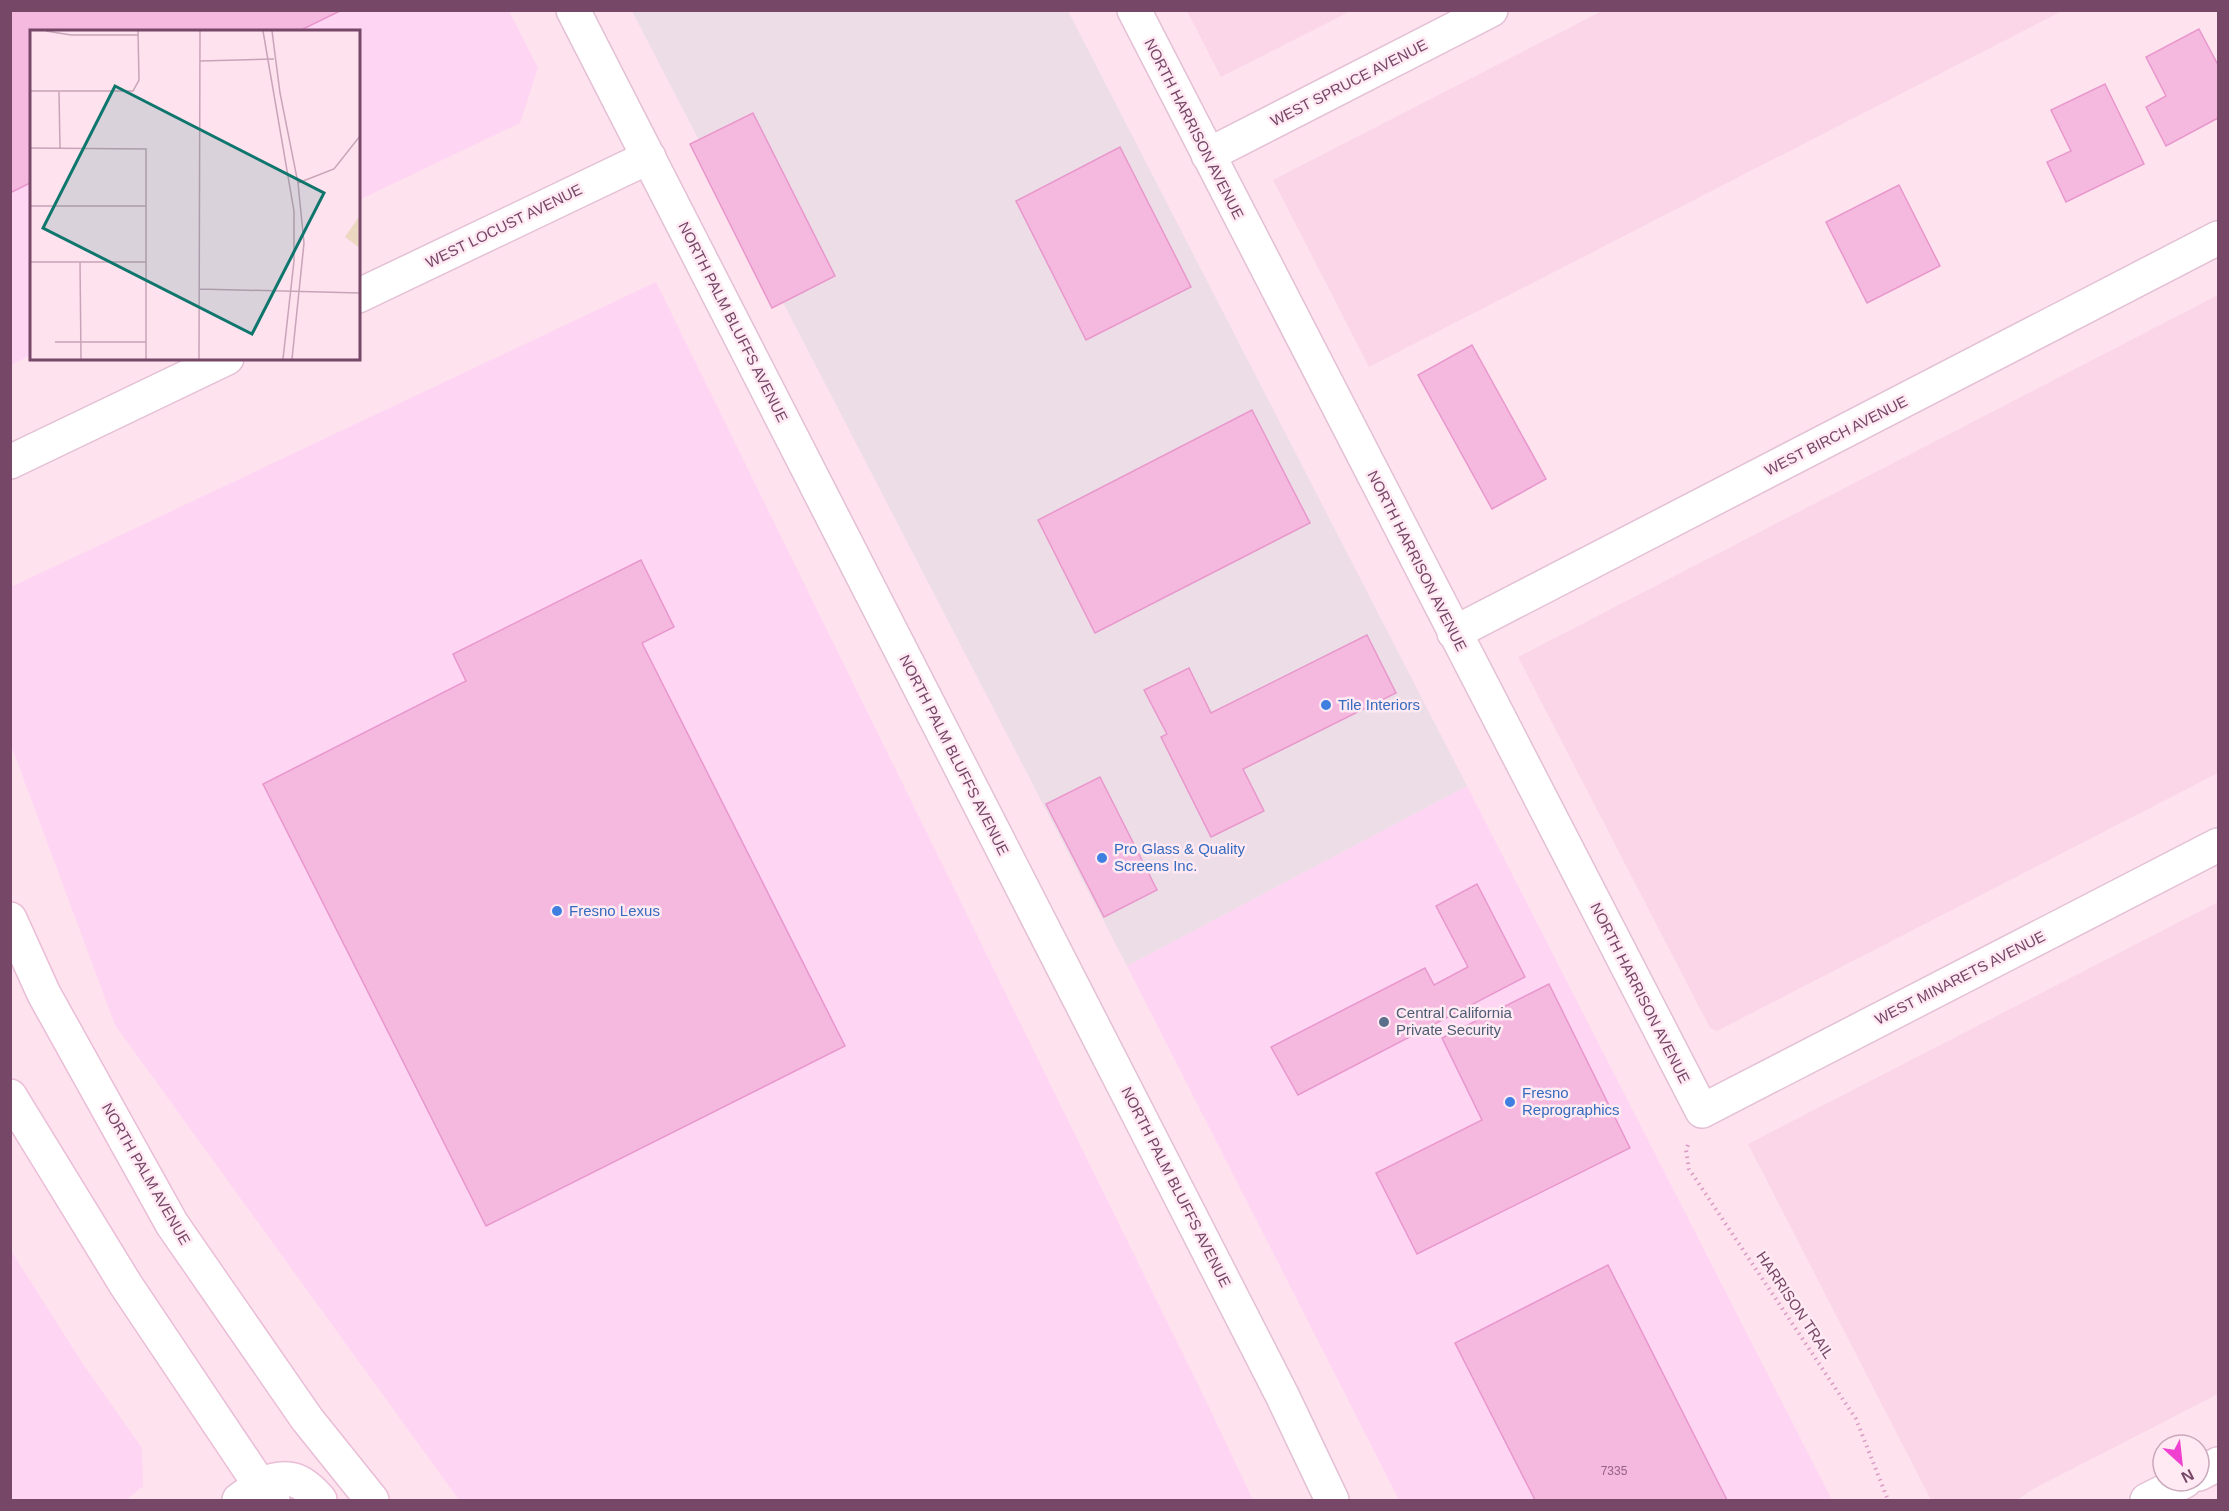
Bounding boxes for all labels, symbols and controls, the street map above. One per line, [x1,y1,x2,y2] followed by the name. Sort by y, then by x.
[30,30,360,360] inset map
[1141,36,1247,222] street label: NORTH HARRISON AVENUE
[1268,36,1430,130] street label: WEST SPRUCE AVENUE
[423,180,585,271] street label: WEST LOCUST AVENUE
[675,219,792,425] street label: NORTH PALM BLUFFS AVENUE
[1762,392,1910,479] street label: WEST BIRCH AVENUE
[1364,468,1470,654] street label: NORTH HARRISON AVENUE
[896,652,1013,858] street label: NORTH PALM BLUFFS AVENUE
[1338,696,1420,713] place label: Tile Interiors
[1319,698,1333,712] marker: Tile Interiors
[1114,840,1245,874] place label: Pro Glass & Quality Screens Inc.
[1095,851,1109,865] marker: Pro Glass & Quality Screens Inc.
[1587,900,1693,1086] street label: NORTH HARRISON AVENUE
[569,902,660,919] place label: Fresno Lexus
[550,904,564,918] marker: Fresno Lexus
[1872,927,2048,1028] street label: WEST MINARETS AVENUE
[1396,1004,1513,1038] place label: Central California Private Security
[1377,1015,1391,1029] marker: Central California Private Security
[1118,1084,1235,1290] street label: NORTH PALM BLUFFS AVENUE
[1522,1084,1620,1118] place label: Fresno Reprographics
[1503,1095,1517,1109] marker: Fresno Reprographics
[99,1100,194,1248] street label: NORTH PALM AVENUE
[1753,1248,1838,1362] street label: HARRISON TRAIL
[2151,1433,2211,1493] north arrow
[1601,1464,1628,1478] house number: 7335
[2179,1466,2197,1486] text: N

